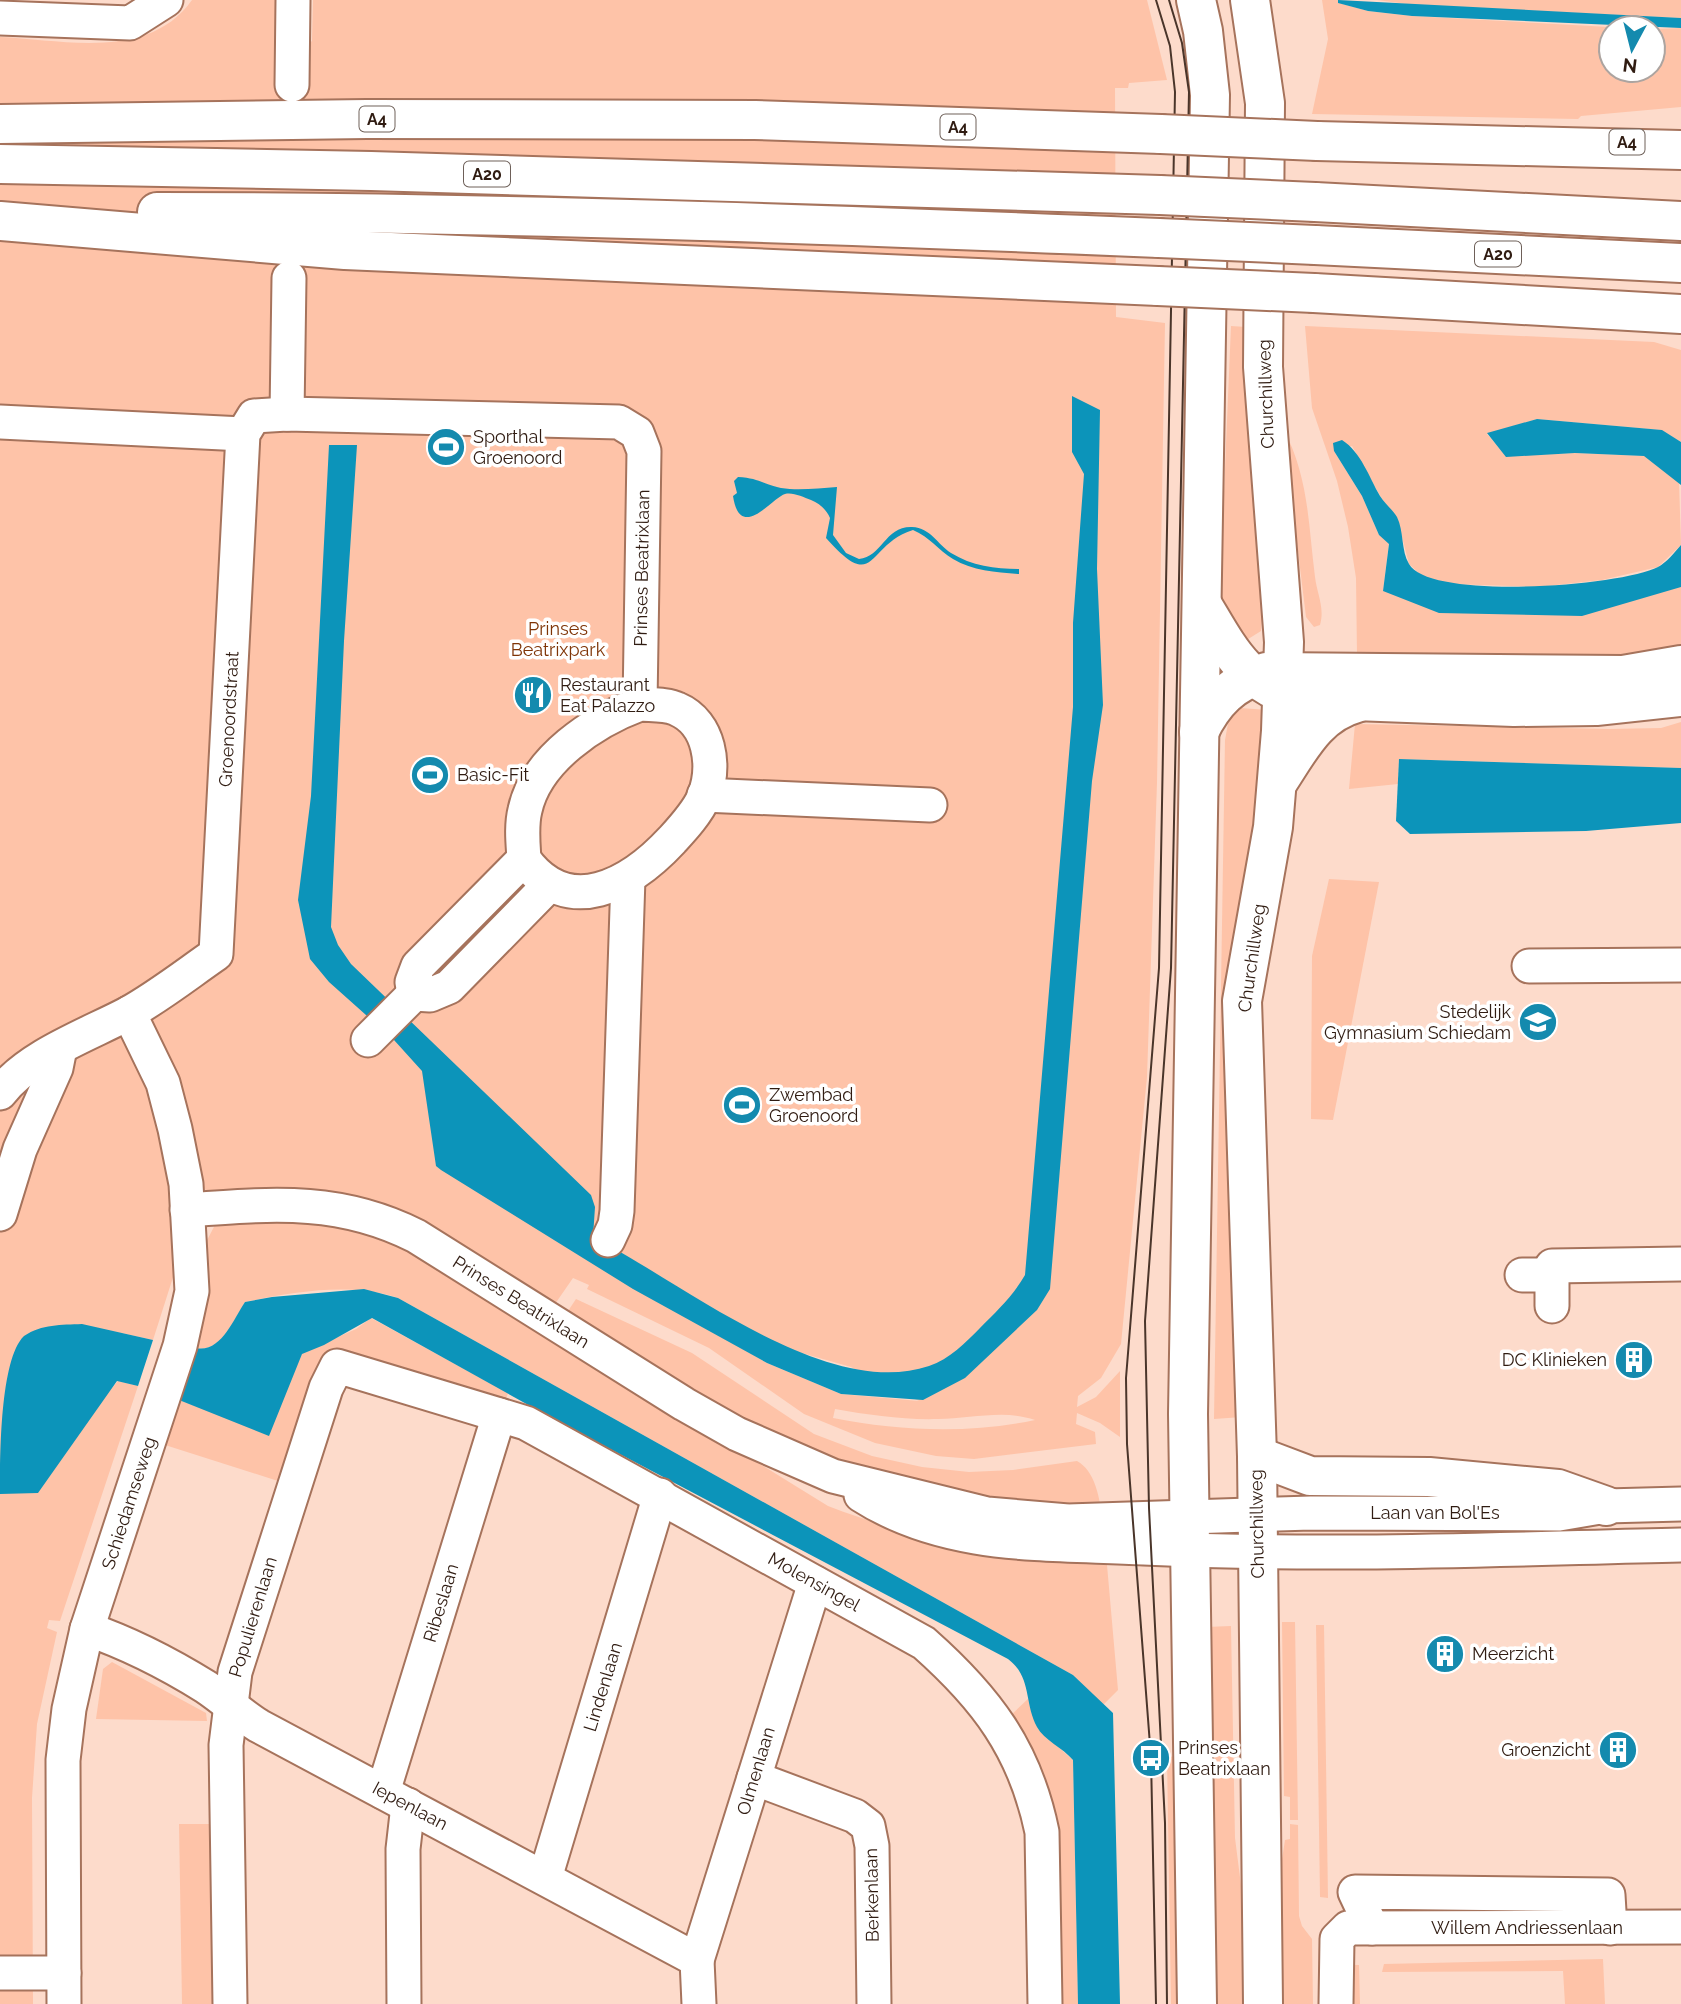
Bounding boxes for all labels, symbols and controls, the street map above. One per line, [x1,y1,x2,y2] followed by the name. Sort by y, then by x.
[1597,14,1667,84] north arrow
[1621,54,1638,78] text: N
[360,106,394,132] road number: A4
[940,114,976,140] road number: A4
[1610,130,1644,154] road number: A4
[464,162,510,186] road number: A20
[1475,242,1521,266] road number: A20
[1253,339,1278,449] street label: Churchillweg
[425,426,467,468] sports icon: Sporthal Groenoord
[473,426,562,468] place label: Sporthal Groenoord
[630,489,653,647] street label: Prinses Beatrixlaan
[511,618,606,660] park label: Prinses Beatrixpark
[214,651,243,787] street label: Groenoordstraat
[512,674,554,716] restaurant icon: Restaurant Eat Palazzo
[560,674,655,716] place label: Restaurant Eat Palazzo
[409,754,451,796] sports icon: Basic-Fit
[457,764,529,785] place label: Basic-Fit
[1233,902,1270,1014] street label: Churchillweg
[1324,1001,1511,1043] place label: Stedelijk Gymnasium Schiedam
[1517,1001,1559,1043] school or university icon: Stedelijk Gymnasium Schiedam
[721,1084,763,1126] sports icon: Zwembad Groenoord
[769,1084,858,1126] place label: Zwembad Groenoord
[449,1251,593,1352] street label: Prinses Beatrixlaan
[1613,1339,1655,1381] building icon: DC Klinieken
[1502,1349,1607,1370] place label: DC Klinieken
[97,1434,160,1572] street label: Schiedamseweg
[1245,1469,1268,1579] street label: Churchillweg
[1370,1502,1500,1523] street label: Laan van Bol'Es
[765,1548,864,1616] street label: Molensingel
[224,1554,281,1680] street label: Populierenlaan
[419,1561,462,1645] street label: Ribeslaan
[1424,1633,1466,1675] building icon: Meerzicht
[579,1640,626,1734] street label: Lindenlaan
[1472,1643,1554,1664] place label: Meerzicht
[732,1724,779,1817] street label: Olmenlaan
[1597,1729,1639,1771] building icon: Groenzicht
[1130,1737,1172,1779] bus stop icon: Prinses Beatrixlaan
[1178,1737,1271,1779] place label: Prinses Beatrixlaan
[1501,1739,1591,1760] place label: Groenzicht
[369,1777,451,1834] street label: Iepenlaan
[860,1848,883,1942] street label: Berkenlaan
[1431,1917,1623,1938] street label: Willem Andriessenlaan

